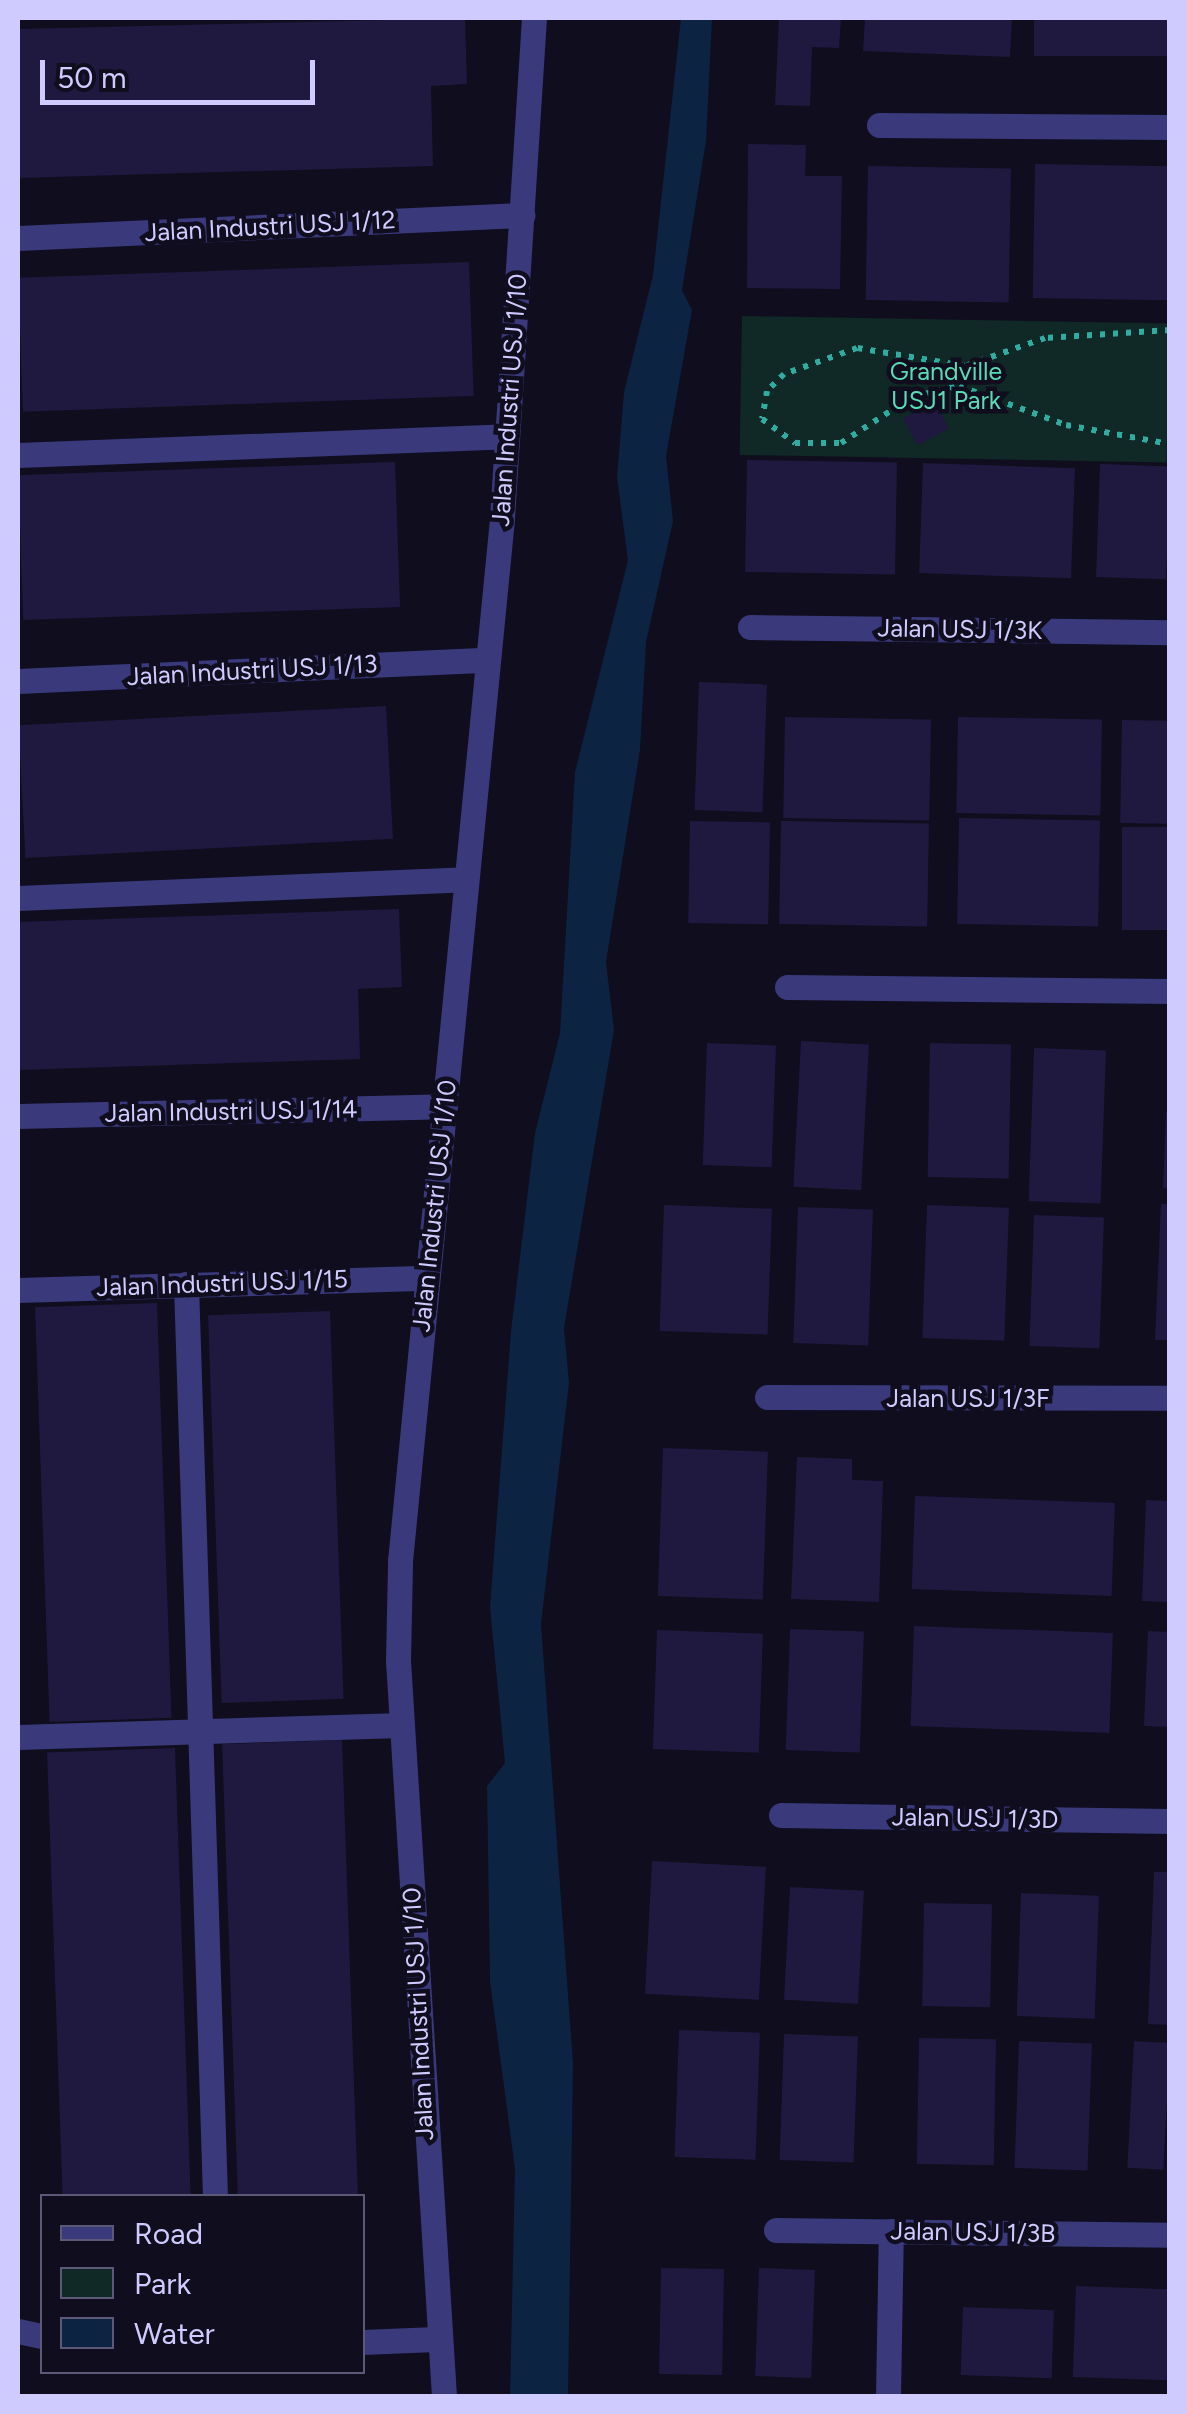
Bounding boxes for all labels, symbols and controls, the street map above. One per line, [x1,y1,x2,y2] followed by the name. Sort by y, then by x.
[45,40,320,102] scale bar
[57,59,126,96] text: 50 m
[144,204,396,248] street label: Jalan Industri USJ 1/12
[485,273,533,527] street label: Jalan Industri USJ 1/10
[890,357,1002,416] park label: Grandville USJ1 Park
[877,613,1043,645] street label: Jalan USJ 1/3K
[126,648,378,692] street label: Jalan Industri USJ 1/13
[406,1078,462,1334] street label: Jalan Industri USJ 1/10
[104,1094,358,1128] street label: Jalan Industri USJ 1/14
[96,1264,348,1302] street label: Jalan Industri USJ 1/15
[886,1383,1050,1413] street label: Jalan USJ 1/3F
[891,1802,1059,1834] street label: Jalan USJ 1/3D
[396,1887,440,2141] street label: Jalan Industri USJ 1/10
[40,2194,365,2374] legend
[134,2215,203,2252] text: Road
[890,2216,1056,2248] street label: Jalan USJ 1/3B
[134,2265,191,2302] text: Park
[134,2315,215,2352] text: Water

